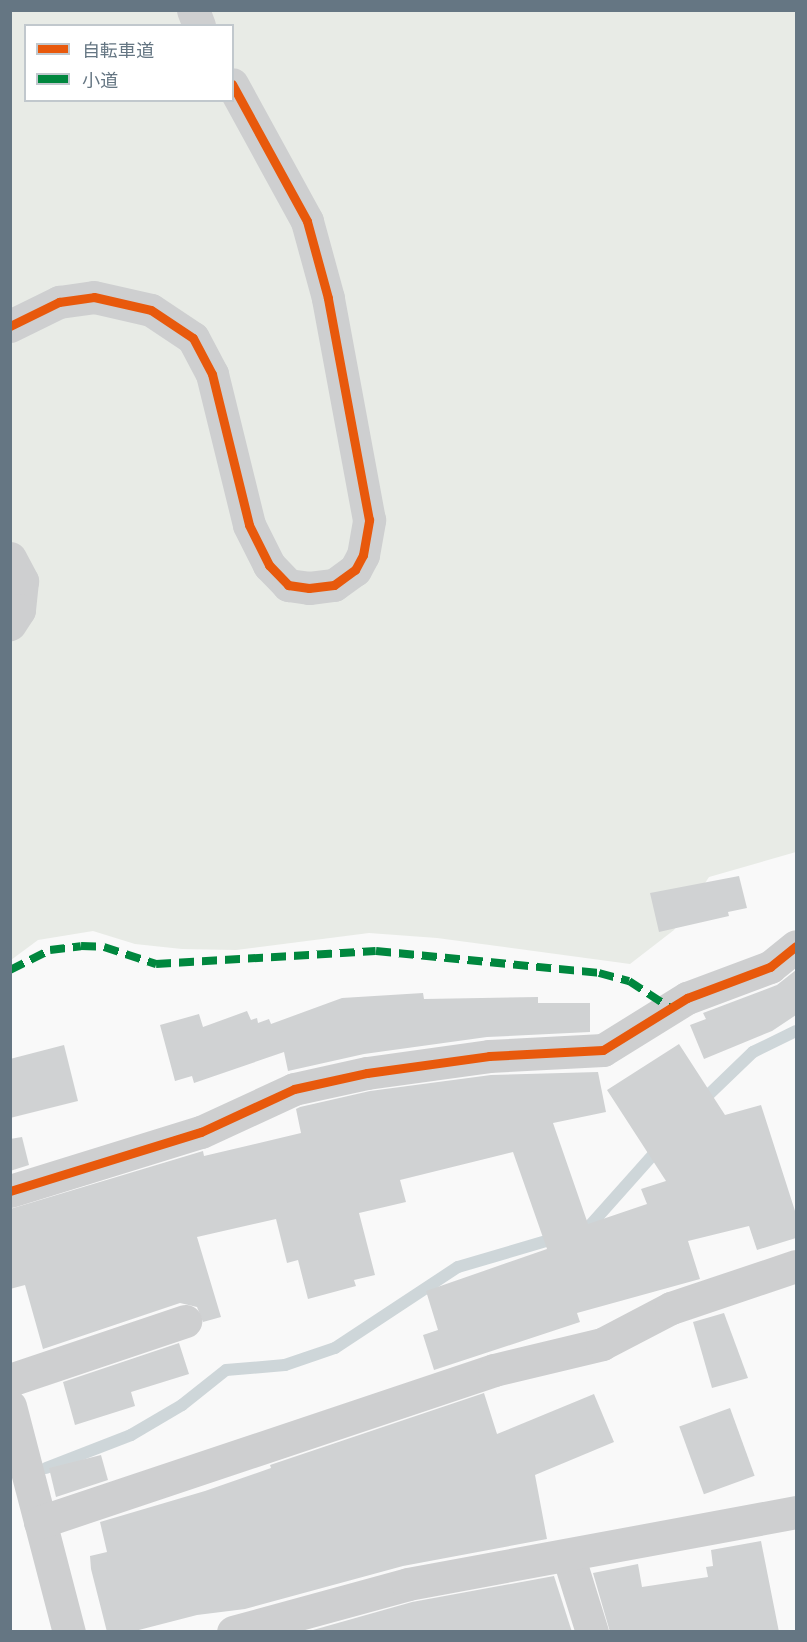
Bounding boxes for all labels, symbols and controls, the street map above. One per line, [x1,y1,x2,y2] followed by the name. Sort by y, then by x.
[24,24,234,102] legend
[82,43,154,61] text: 自転車道
[82,73,118,91] text: 小道

